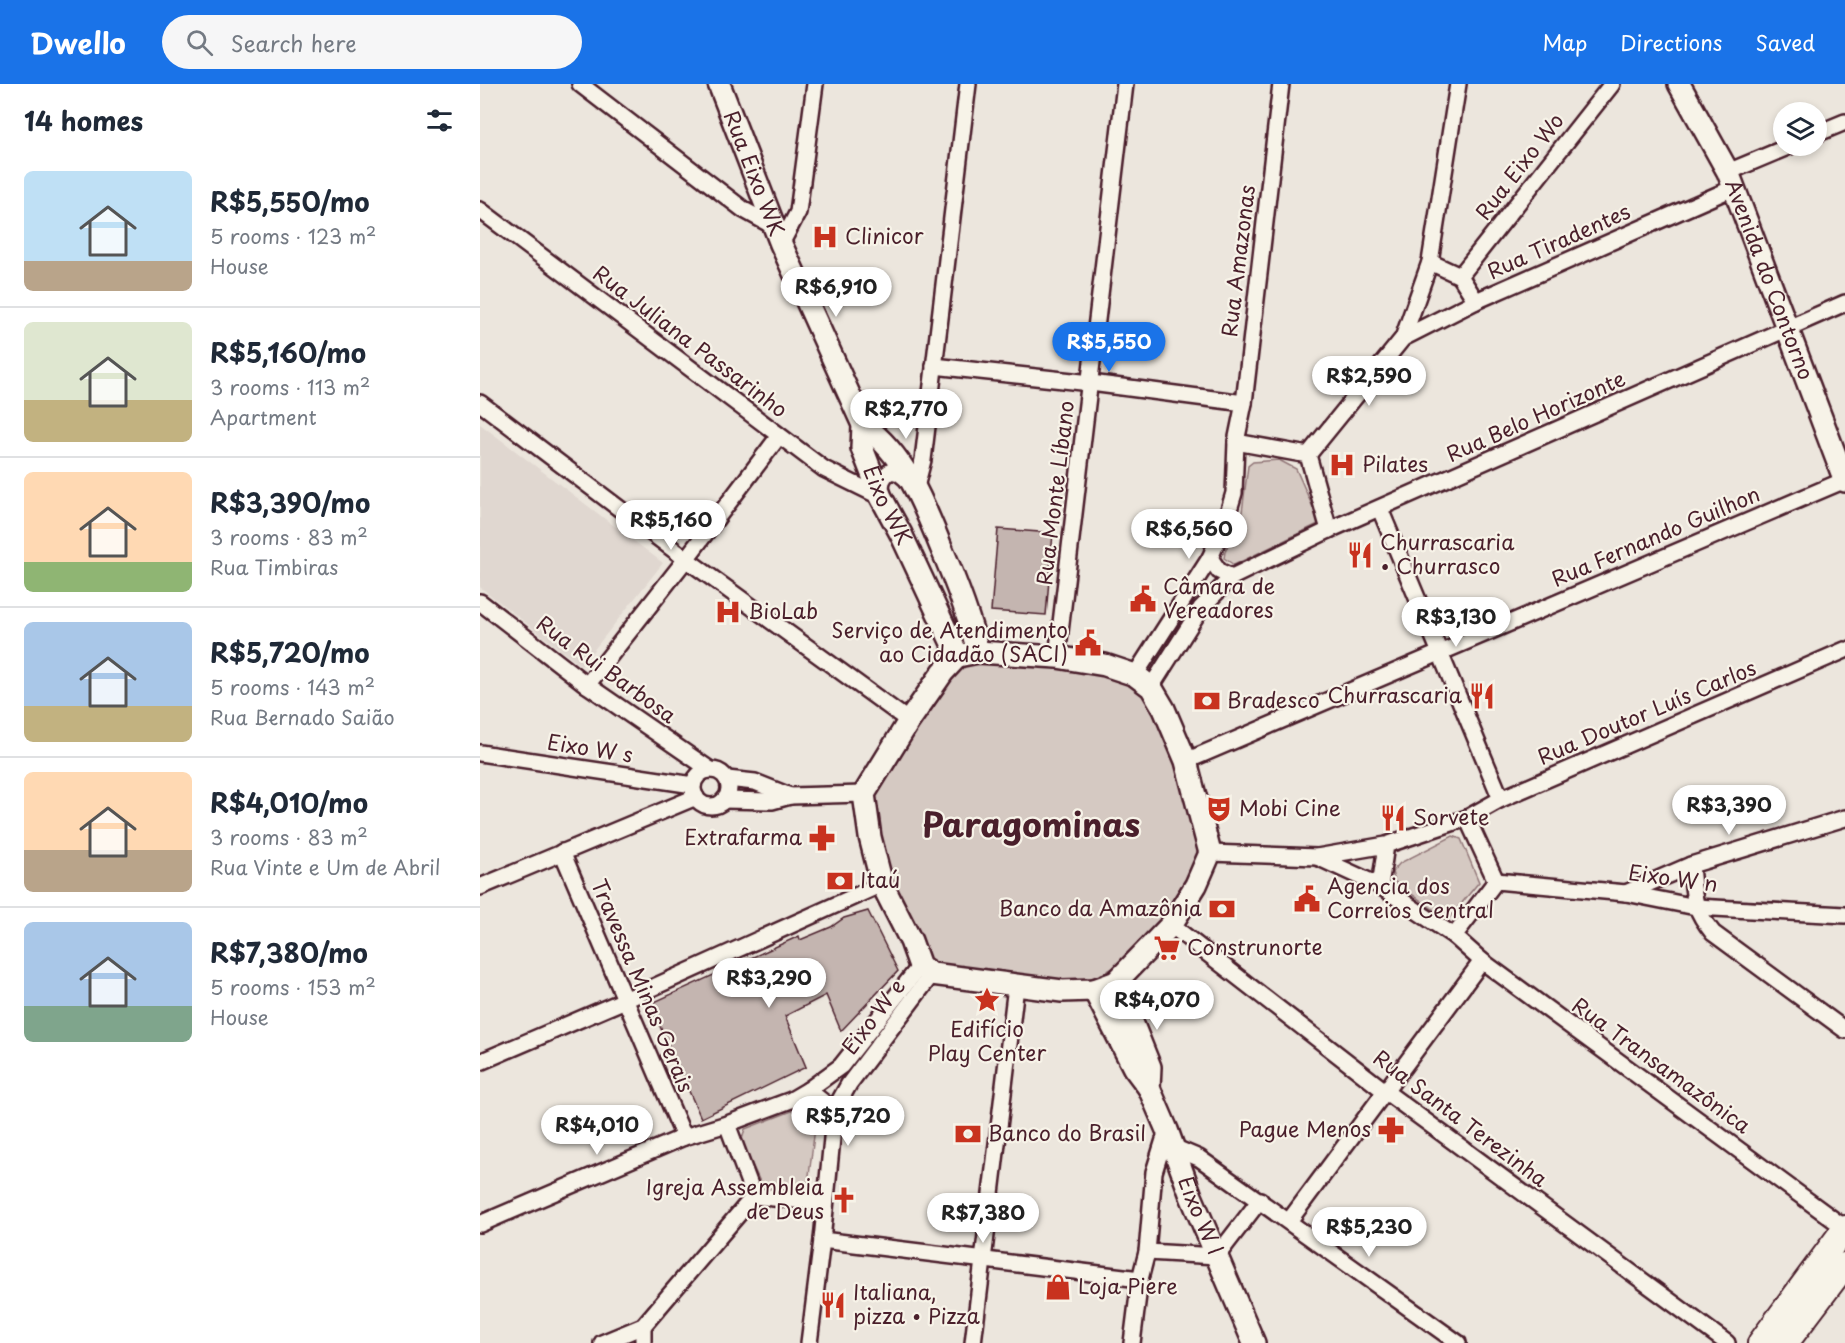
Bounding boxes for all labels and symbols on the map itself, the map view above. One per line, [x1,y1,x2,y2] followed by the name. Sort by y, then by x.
[717,105,794,240] street label: Rua Eixo WK
[1466,106,1570,226] street label: Rua Eixo Wo
[1718,174,1823,384] street label: Avenida do Contorno
[1212,183,1262,339] street label: Rua Amazonas
[1482,194,1635,286] street label: Rua Tiradentes
[845,219,924,251] place label: Clinicor
[810,222,840,252] hospital icon: Clinicor
[587,256,795,424] street label: Rua Juliana Passarinho
[781,267,891,318] pin: R$6,910
[1054,322,1164,373] pin: R$5,550
[1314,356,1424,407] pin: R$2,590
[1441,361,1630,469] street label: Rua Belo Horizonte
[851,389,961,440] pin: R$2,770
[1027,399,1081,587] street label: Rua Monte Líbano
[1362,447,1428,479] place label: Pilates
[1327,450,1357,480] hospital icon: Pilates
[856,460,922,549] street label: Eixo WK
[1546,477,1764,594] street label: Rua Fernando Guilhon
[616,500,726,551] pin: R$5,160
[1134,509,1244,560] pin: R$6,560
[1380,525,1515,581] place label: Churrascaria • Churrasco
[1345,540,1375,570] restaurant icon: Churrascaria • Churrasco
[1163,569,1275,625] place label: Câmara de Vereadores
[1128,584,1158,614] public building icon: Câmara de Vereadores
[748,594,818,626] place label: BioLab
[713,597,743,627] hospital icon: BioLab
[1401,597,1511,648] pin: R$3,130
[531,607,684,730] street label: Rua Rui Barbosa
[831,613,1068,669] place label: Serviço de Atendimento ao Cidadão (SACI)
[1073,628,1103,658] public building icon: Serviço de Atendimento ao Cidadão (SACI)
[1532,651,1760,772] street label: Rua Doutor Luís Carlos
[1328,678,1463,710] place label: Churrascaria
[1467,681,1497,711] restaurant icon: Churrascaria
[1227,683,1320,715] place label: Bradesco
[1192,686,1222,716] bank icon: Bradesco
[545,724,635,770] street label: Eixo W s
[1674,785,1784,836] pin: R$3,390
[1239,791,1341,823] place label: Mobi Cine
[1204,794,1234,824] theatre icon: Mobi Cine
[922,798,1140,848] district label: Paragominas
[1413,800,1489,832] place label: Sorvete
[1378,803,1408,833] restaurant icon: Sorvete
[684,820,803,852] place label: Extrafarma
[807,823,837,853] pharmacy icon: Extrafarma
[1627,855,1720,899] street label: Eixo W n
[860,863,900,895] place label: Itaú
[825,866,855,896] bank icon: Itaú
[1327,869,1494,925] place label: Agencia dos Correios Central
[584,874,703,1097] street label: Travessa Minas Gerais
[1292,884,1322,914] public building icon: Agencia dos Correios Central
[999,891,1202,923] place label: Banco da Amazônia
[1207,894,1237,924] bank icon: Banco da Amazônia
[1187,930,1323,962] place label: Construnorte
[1152,933,1182,963] supermarket icon: Construnorte
[714,958,824,1009] pin: R$3,290
[833,971,912,1061] street label: Eixo W e
[1102,980,1212,1031] pin: R$4,070
[972,985,1002,1015] place icon: Edifício Play Center
[1566,988,1759,1141] street label: Rua Transamazônica
[928,1012,1047,1068] place label: Edifício Play Center
[1367,1041,1555,1194] street label: Rua Santa Terezinha
[793,1096,903,1147] pin: R$5,720
[542,1105,652,1156] pin: R$4,010
[1239,1112,1371,1144] place label: Pague Menos
[1376,1115,1406,1145] pharmacy icon: Pague Menos
[988,1116,1146,1148] place label: Banco do Brasil
[953,1119,983,1149] bank icon: Banco do Brasil
[646,1170,824,1226] place label: Igreja Assembleia de Deus
[1171,1171,1232,1259] street label: Eixo W l
[829,1185,859,1215] church icon: Igreja Assembleia de Deus
[928,1193,1038,1244] pin: R$7,380
[1314,1207,1424,1258] pin: R$5,230
[1078,1269,1178,1301] place label: Loja Piere
[1043,1272,1073,1302] shop icon: Loja Piere
[853,1275,980,1331] place label: Italiana, pizza • Pizza
[818,1290,848,1320] restaurant icon: Italiana, pizza • Pizza

